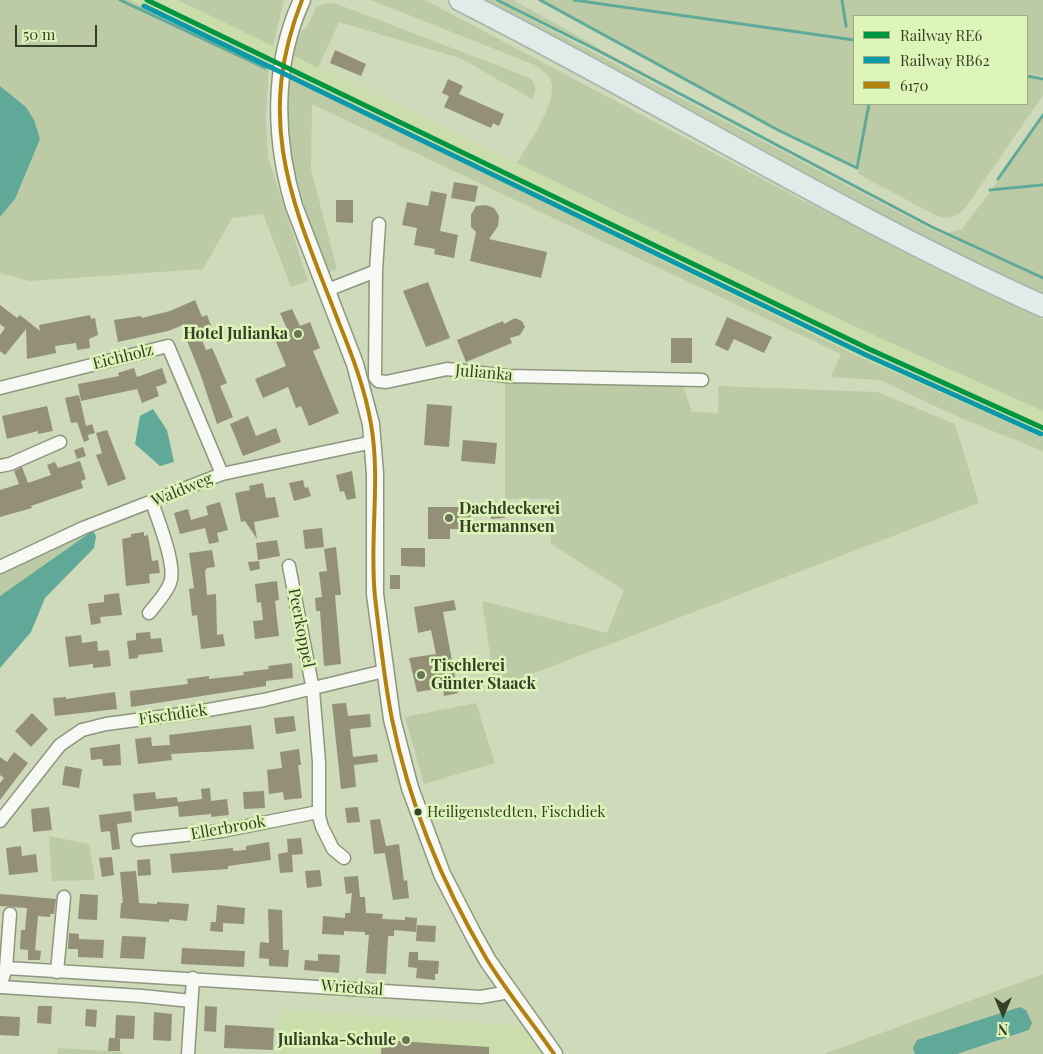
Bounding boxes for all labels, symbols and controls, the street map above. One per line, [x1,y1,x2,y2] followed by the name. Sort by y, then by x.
[18,15,100,47] scale bar
[853,15,1028,105] legend
[23,24,55,44] text: 50 m
[900,25,982,45] text: Railway RE6
[900,50,990,70] text: Railway RB62
[900,75,928,95] text: 6170
[183,324,288,344] place label: Hotel Julianka
[292,328,304,340] marker: Hotel Julianka
[91,340,155,374] street label: Eichholz
[454,361,514,385] street label: Julianka
[149,469,215,511] street label: Waldweg
[459,499,560,537] place label: Dachdeckerei Hermannsen
[443,512,455,524] marker: Dachdeckerei Hermannsen
[284,587,318,669] street label: Peerkoppel
[431,656,536,694] place label: Tischlerei Günter Staack
[415,669,427,681] marker: Tischlerei Günter Staack
[137,701,209,729] street label: Fischdiek
[427,803,606,821] place label: Heiligenstedten, Fischdiek
[413,807,423,817] marker: Heiligenstedten, Fischdiek
[189,812,267,844] street label: Ellerbrook
[320,976,384,1000] street label: Wriedsal
[978,989,1028,1039] north arrow
[998,1020,1008,1039] text: N
[278,1030,396,1050] place label: Julianka-Schule
[400,1034,412,1046] marker: Julianka-Schule

